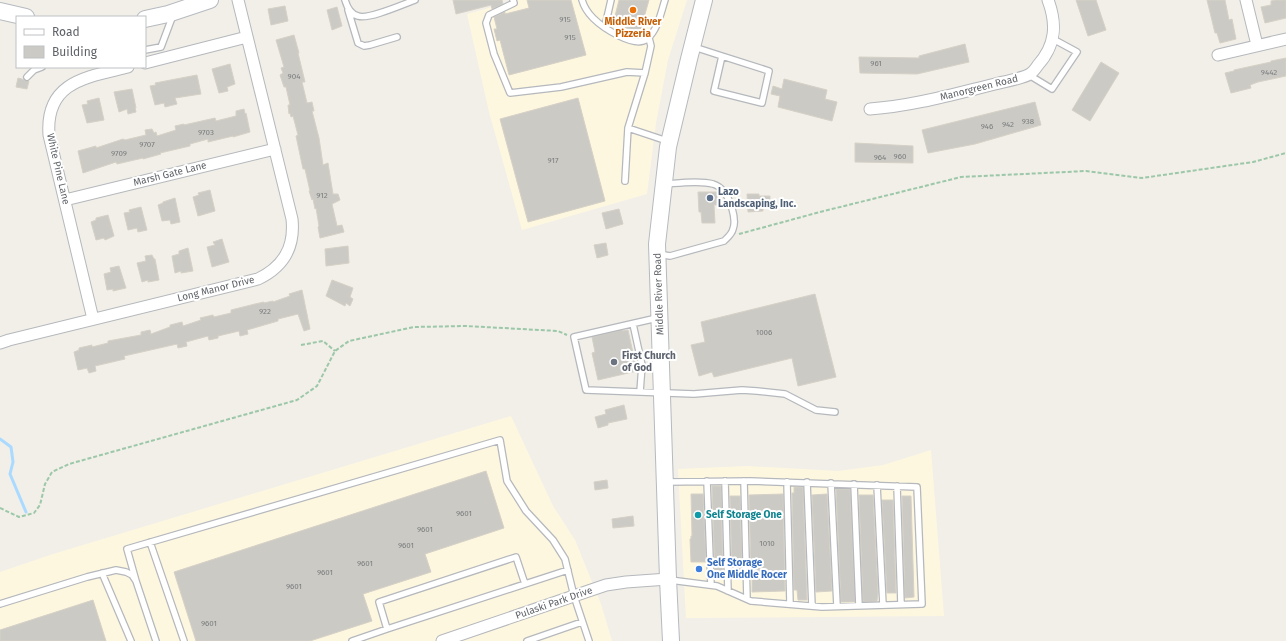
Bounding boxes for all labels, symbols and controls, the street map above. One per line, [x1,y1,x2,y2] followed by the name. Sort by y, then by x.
[628,5,638,15] marker: Middle River Pizzeria
[559,15,571,24] house number: 915
[16,16,146,68] legend
[604,16,663,40] place label: Middle River Pizzeria
[52,25,80,39] text: Road
[564,33,576,42] house number: 915
[52,45,98,59] text: Building
[870,59,882,68] house number: 961
[1261,68,1277,77] house number: 9442
[288,72,301,81] house number: 904
[939,73,1019,103] street label: Manorgreen Road
[1022,117,1035,126] house number: 938
[1002,120,1014,129] house number: 942
[981,122,993,131] house number: 946
[198,128,214,137] house number: 9703
[44,132,72,206] street label: White Pine Lane
[139,140,155,149] house number: 9707
[111,149,127,158] house number: 9709
[894,152,907,161] house number: 960
[874,153,887,162] house number: 964
[547,156,559,165] house number: 917
[132,159,208,189] street label: Marsh Gate Lane
[718,186,797,210] place label: Lazo Landscaping, Inc.
[316,191,328,200] house number: 912
[705,193,715,203] marker: Lazo Landscaping, Inc.
[652,253,666,335] street label: Middle River Road
[176,274,256,304] street label: Long Manor Drive
[259,307,271,316] house number: 922
[756,328,772,337] house number: 1006
[622,350,676,374] place label: First Church of God
[609,357,619,367] marker: First Church of God
[456,509,472,518] house number: 9601
[706,509,782,521] place label: Self Storage One
[693,510,703,520] marker: Self Storage One
[417,525,433,534] house number: 9601
[759,539,775,548] house number: 1010
[398,541,414,550] house number: 9601
[707,557,788,581] place label: Self Storage One Middle Rocer
[357,559,373,568] house number: 9601
[694,564,704,574] marker: Self Storage One Middle Rocer
[317,568,333,577] house number: 9601
[286,582,302,591] house number: 9601
[514,584,594,622] street label: Pulaski Park Drive
[201,619,217,628] house number: 9601

